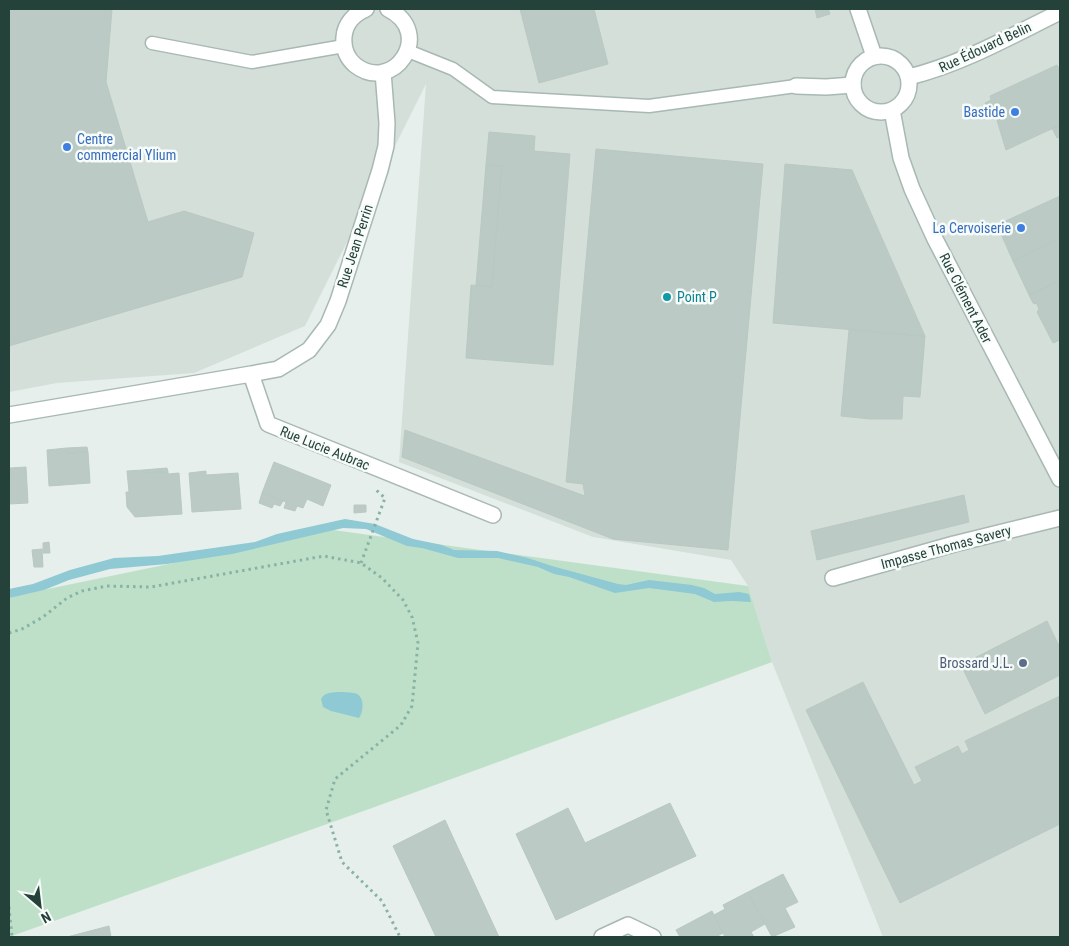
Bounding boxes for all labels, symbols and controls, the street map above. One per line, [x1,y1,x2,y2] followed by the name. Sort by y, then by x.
[936,18,1034,75] street label: Rue Édouard Belin
[963,104,1005,120] place label: Bastide
[1009,106,1021,118] marker: Bastide
[77,131,176,163] place label: Centre commercial Ylium
[61,141,73,153] marker: Centre commercial Ylium
[334,202,376,290] street label: Rue Jean Perrin
[932,220,1011,236] place label: La Cervoiserie
[1015,222,1027,234] marker: La Cervoiserie
[936,250,996,346] street label: Rue Clément Ader
[677,289,717,305] place label: Point P
[661,291,673,303] marker: Point P
[278,423,372,473] street label: Rue Lucie Aubrac
[879,522,1013,572] street label: Impasse Thomas Savery
[940,655,1013,671] place label: Brossard J.L.
[1017,657,1029,669] marker: Brossard J.L.
[15,881,65,931] north arrow
[39,908,54,927] text: N

